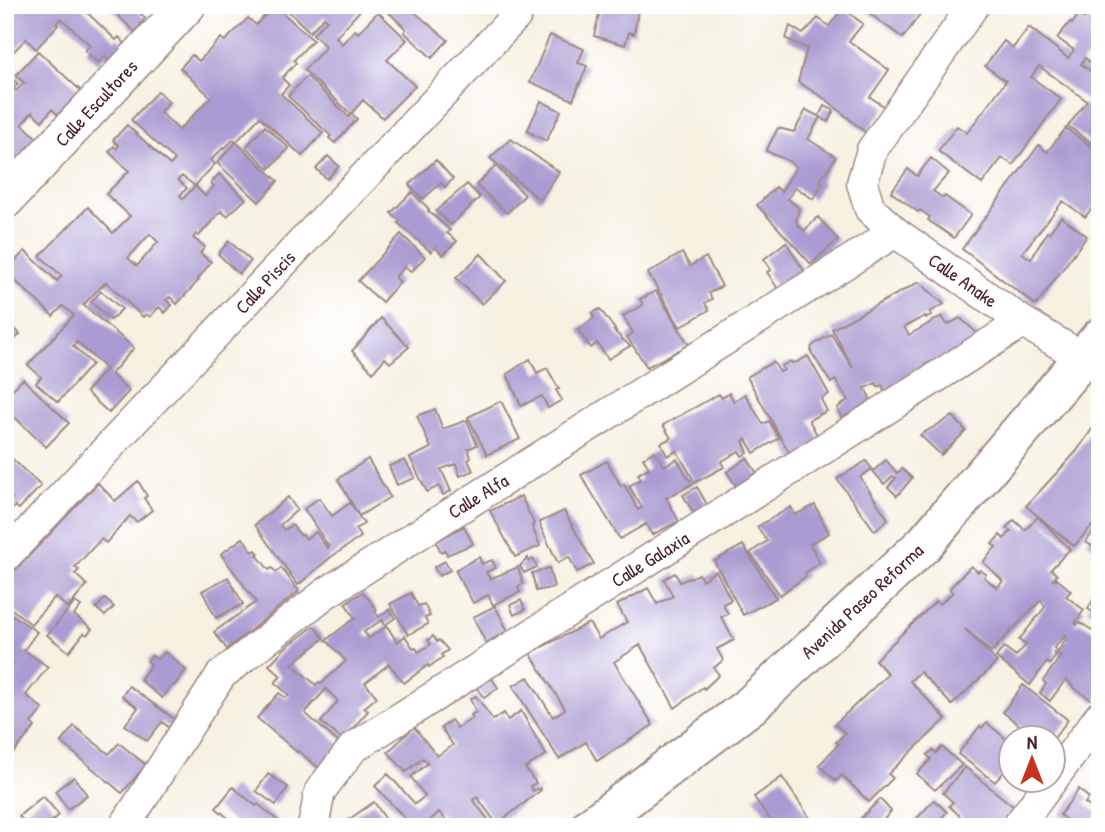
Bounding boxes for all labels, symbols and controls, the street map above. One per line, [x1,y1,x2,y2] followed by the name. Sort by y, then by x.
[49,54,143,152] street label: Calle Escultores
[229,245,301,319] street label: Calle Piscis
[923,247,1003,313] street label: Calle Anake
[443,467,514,525] street label: Calle Alfa
[606,525,694,593] street label: Calle Galaxia
[795,537,929,665] street label: Avenida Paseo Reforma
[996,724,1066,794] north arrow
[1027,729,1037,755] text: N

